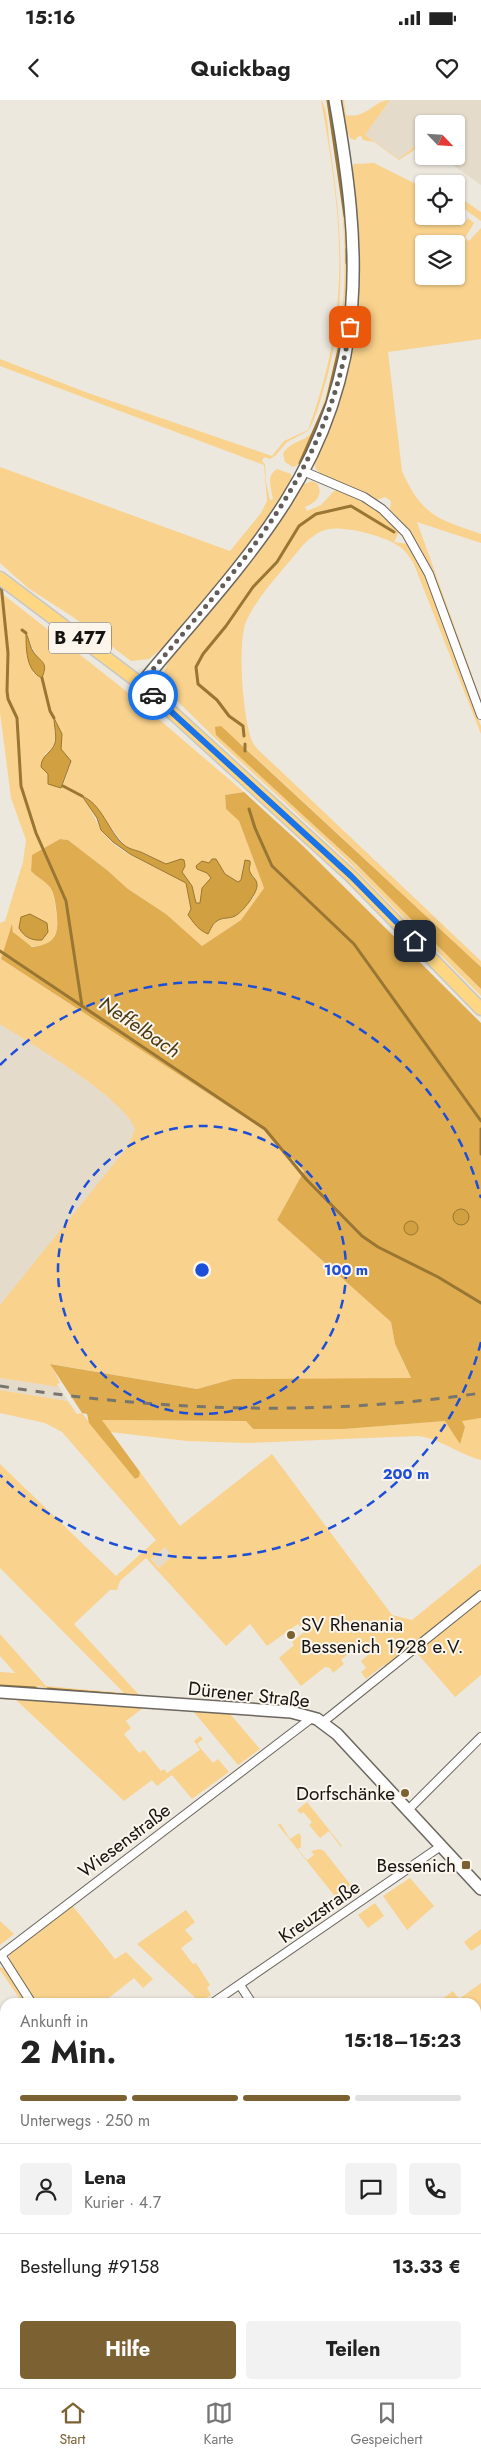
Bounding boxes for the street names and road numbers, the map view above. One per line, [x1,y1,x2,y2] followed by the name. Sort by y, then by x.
[49,622,111,654] road number: B 477
[187,1675,311,1714] street label: Dürener Straße
[73,1797,176,1884] street label: Wiesenstraße
[273,1873,366,1949] street label: Kreuzstraße

